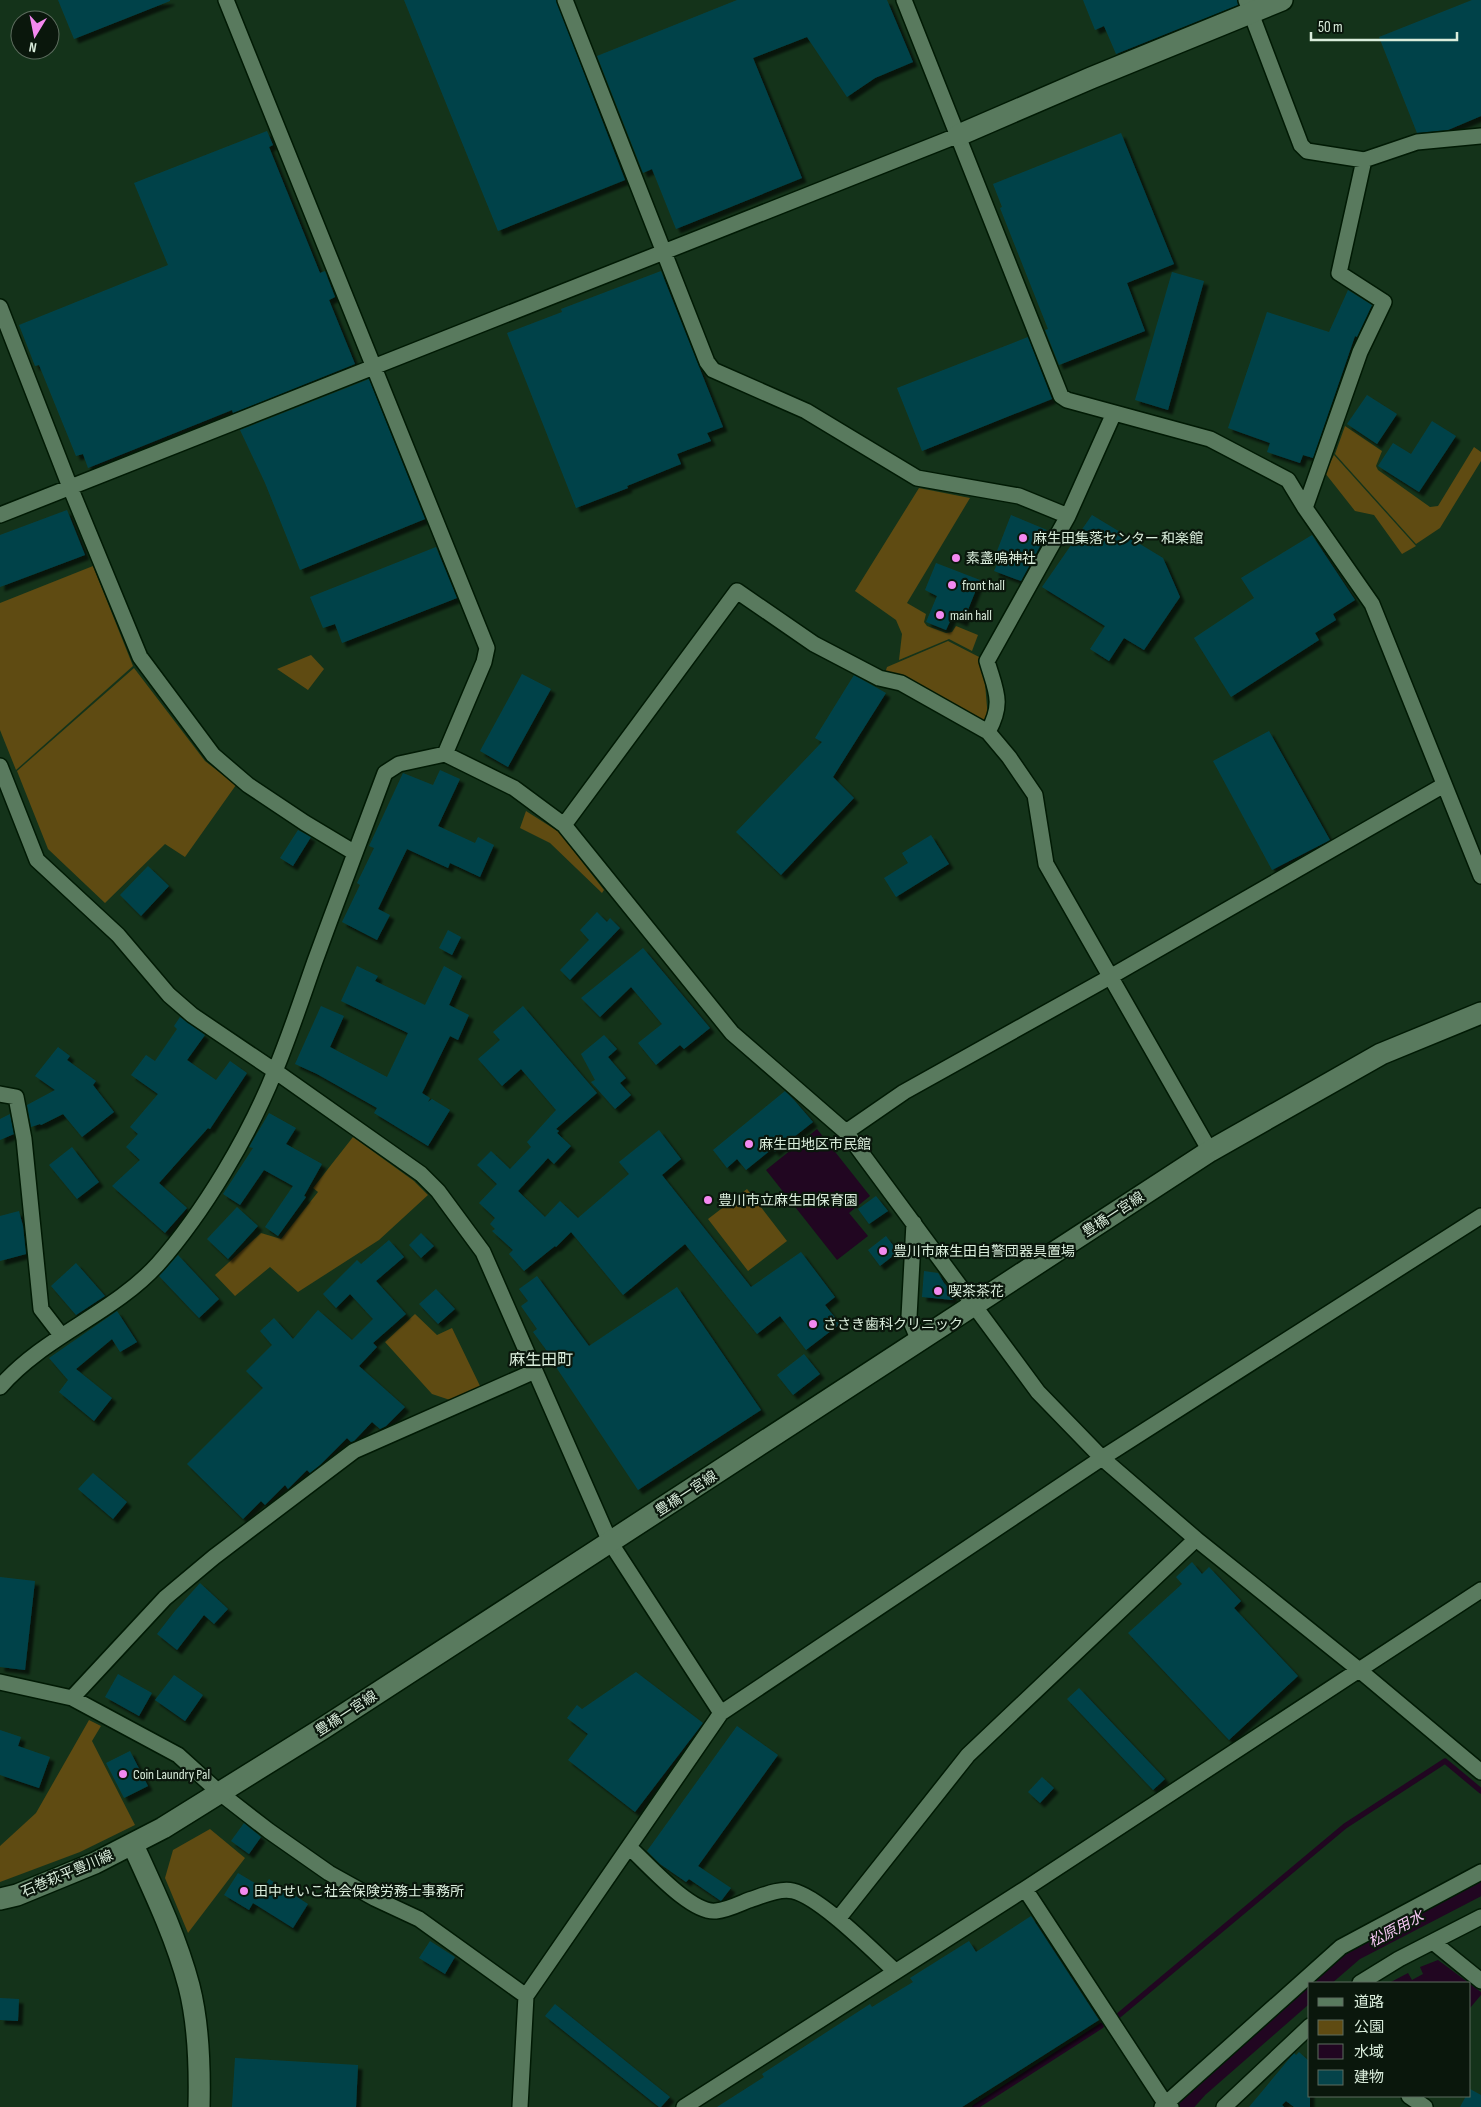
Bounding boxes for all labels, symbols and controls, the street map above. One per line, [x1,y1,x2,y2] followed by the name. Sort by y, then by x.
[10,10,60,60] north arrow
[1311,10,1457,42] scale bar
[1318,18,1343,37] text: 50 m
[28,38,38,56] text: N
[1033,530,1203,547] place label: 麻生田集落センター 和楽館
[1017,532,1029,544] marker: 麻生田集落センター 和楽館
[966,550,1036,567] place label: 素盞嗚神社
[950,552,962,564] marker: 素盞嗚神社
[962,577,1005,594] place label: front hall
[946,579,958,591] marker: front hall
[950,607,992,624] place label: main hall
[934,609,946,621] marker: main hall
[759,1136,871,1153] place label: 麻生田地区市民館
[743,1138,755,1150] marker: 麻生田地区市民館
[1079,1188,1147,1241] street label: 豊橋一宮線
[718,1192,858,1209] place label: 豊川市立麻生田保育園
[702,1194,714,1206] marker: 豊川市立麻生田保育園
[893,1243,1075,1260] place label: 豊川市麻生田自警団器具置場
[877,1245,889,1257] marker: 豊川市麻生田自警団器具置場
[948,1283,1004,1300] place label: 喫茶茶花
[932,1285,944,1297] marker: 喫茶茶花
[823,1316,963,1333] place label: ささき歯科クリニック
[807,1318,819,1330] marker: ささき歯科クリニック
[509,1351,573,1370] district label: 麻生田町
[652,1467,720,1520] street label: 豊橋一宮線
[312,1687,380,1740] street label: 豊橋一宮線
[133,1766,210,1783] place label: Coin Laundry Pal
[117,1768,129,1780] marker: Coin Laundry Pal
[19,1846,116,1900] street label: 石巻萩平豊川線
[254,1883,464,1900] place label: 田中せいこ社会保険労務士事務所
[238,1885,250,1897] marker: 田中せいこ社会保険労務士事務所
[1365,1906,1429,1952] water label: 松原用水
[1308,1982,1471,2097] legend
[1354,1993,1384,2012] text: 道路
[1354,2018,1384,2037] text: 公園
[1354,2043,1384,2062] text: 水域
[1354,2068,1384,2087] text: 建物

